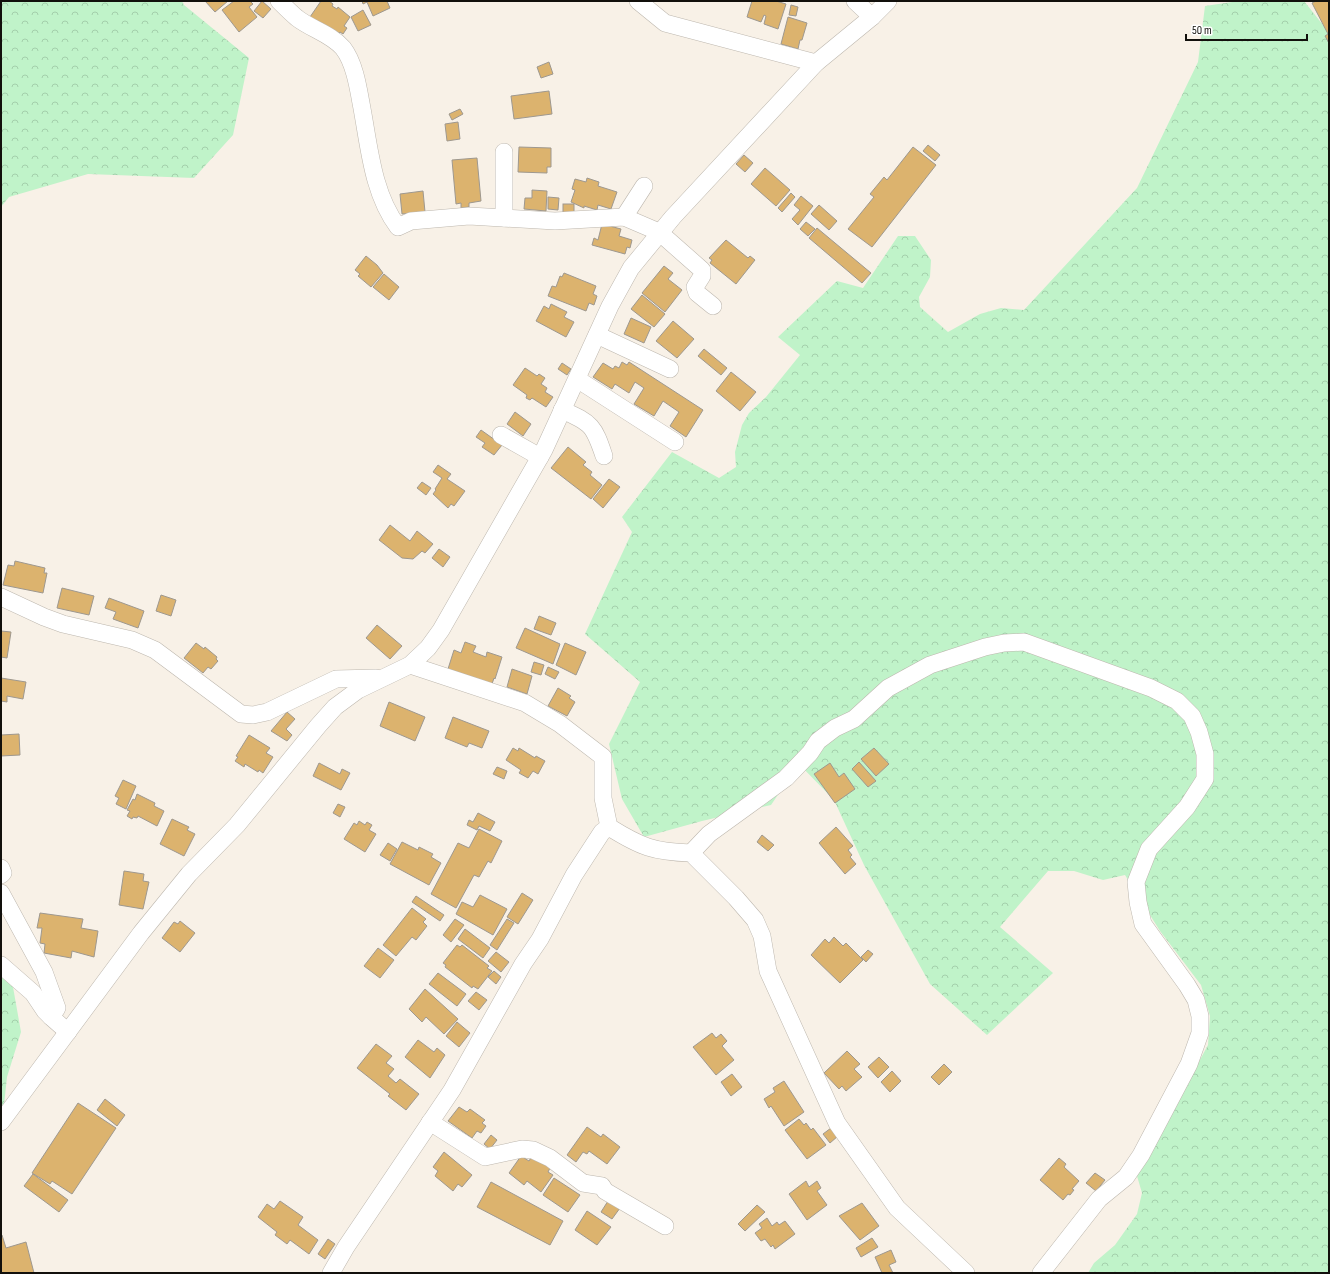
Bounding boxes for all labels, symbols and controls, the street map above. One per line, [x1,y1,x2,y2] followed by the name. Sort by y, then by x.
[1186,16,1307,42] scale bar
[1192,23,1212,38] text: 50 m

